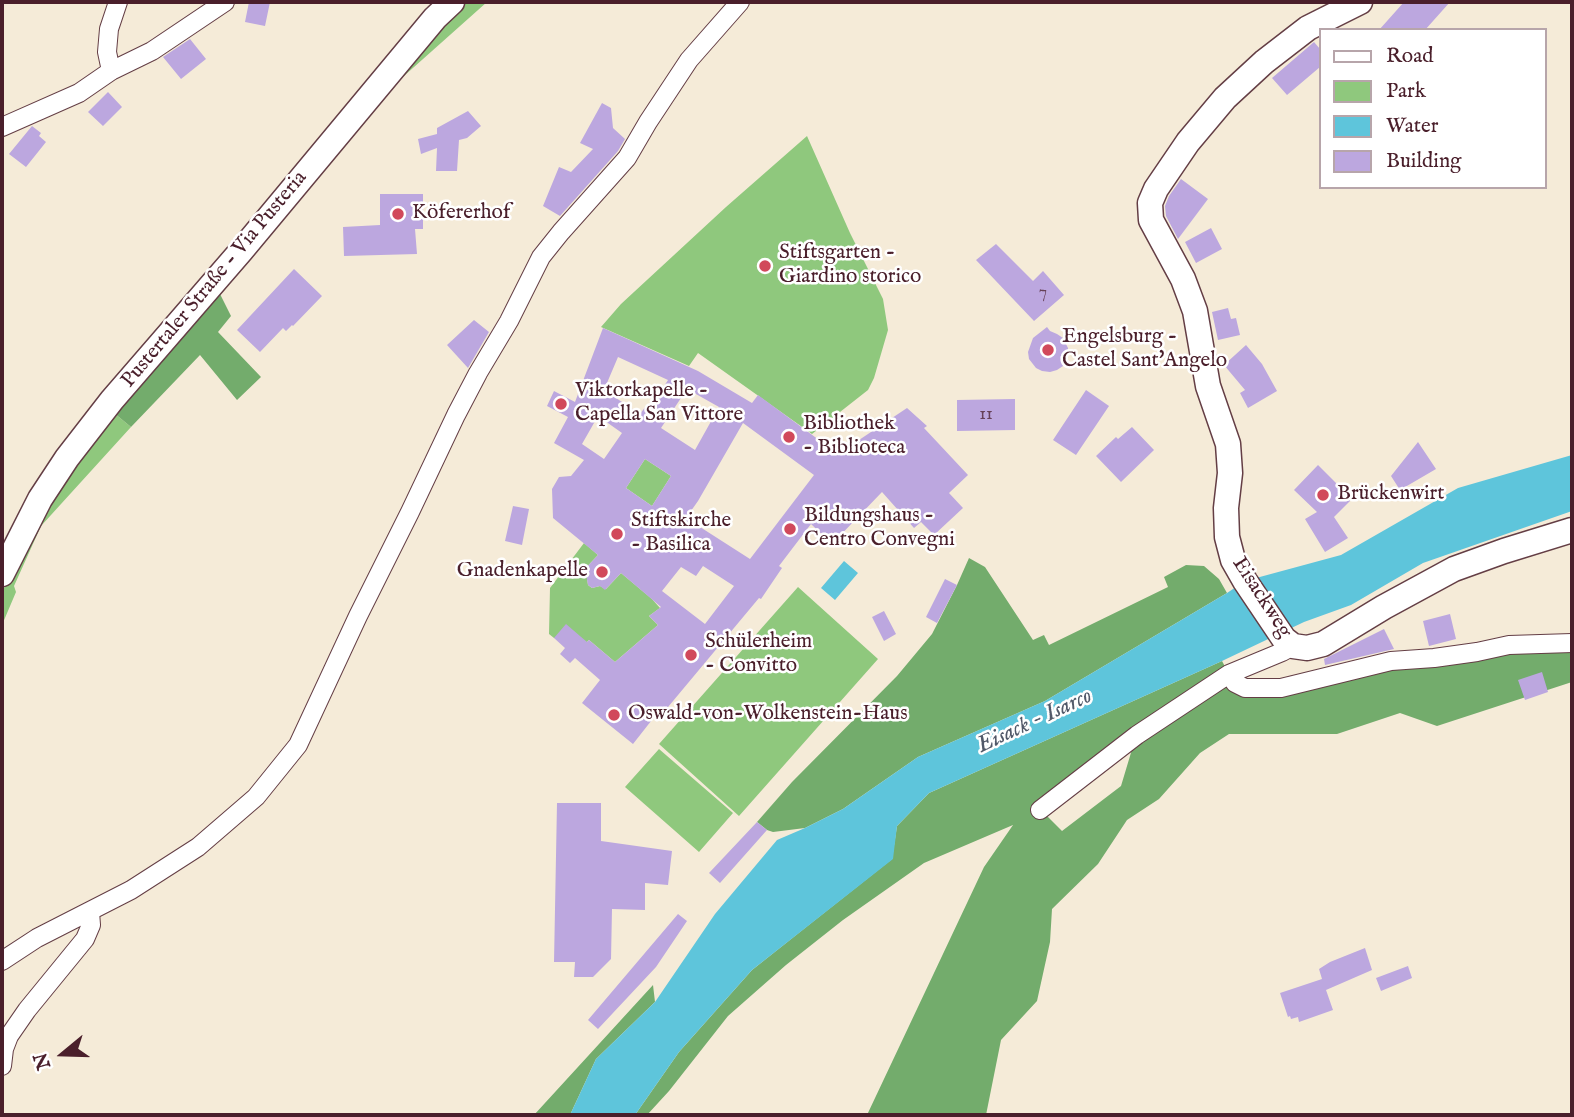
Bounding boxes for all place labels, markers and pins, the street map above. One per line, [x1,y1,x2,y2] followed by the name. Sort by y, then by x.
[412,201,510,227] place label: Köfererhof
[390,206,406,222] marker: Köfererhof
[779,241,921,291] place label: Stiftsgarten - Giardino storico
[757,258,773,274] marker: Stiftsgarten - Giardino storico
[1062,325,1227,375] place label: Engelsburg - Castel Sant'Angelo
[1040,342,1056,358] marker: Engelsburg - Castel Sant'Angelo
[575,379,743,429] place label: Viktorkapelle - Capella San Vittore
[553,396,569,412] marker: Viktorkapelle - Capella San Vittore
[803,412,905,462] place label: Bibliothek - Biblioteca
[781,429,797,445] marker: Bibliothek - Biblioteca
[1337,482,1445,508] place label: Brückenwirt
[1315,487,1331,503] marker: Brückenwirt
[804,504,955,554] place label: Bildungshaus - Centro Convegni
[631,509,731,559] place label: Stiftskirche - Basilica
[782,521,798,537] marker: Bildungshaus - Centro Convegni
[609,526,625,542] marker: Stiftskirche - Basilica
[457,559,588,585] place label: Gnadenkapelle
[594,564,610,580] marker: Gnadenkapelle
[705,630,812,680] place label: Schülerheim - Convitto
[683,647,699,663] marker: Schülerheim - Convitto
[628,702,908,728] place label: Oswald-von-Wolkenstein-Haus
[606,707,622,723] marker: Oswald-von-Wolkenstein-Haus

